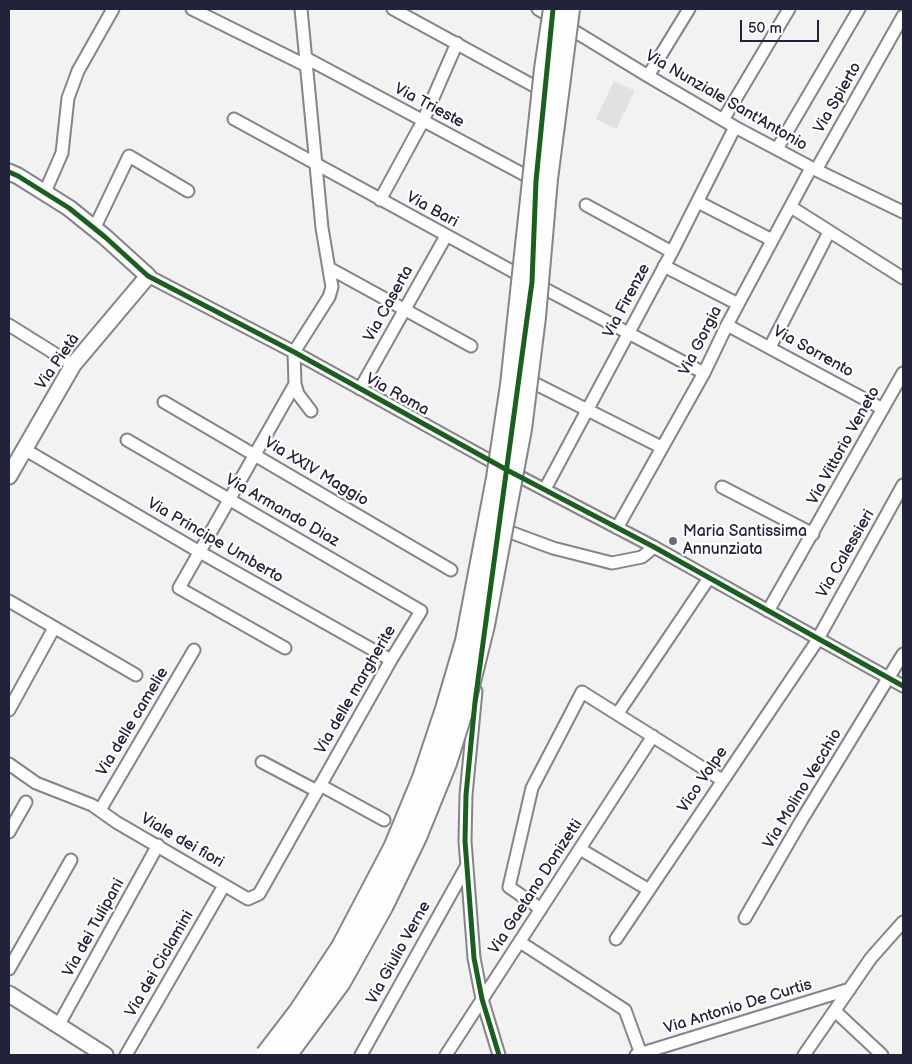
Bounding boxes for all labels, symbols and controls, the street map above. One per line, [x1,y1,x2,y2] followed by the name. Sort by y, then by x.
[742,10,821,42] scale bar
[748,19,782,38] text: 50 m
[641,47,811,155] street label: Via Nunziale Sant'Antonio
[810,59,866,137] street label: Via Spierto
[391,80,467,132] street label: Via Trieste
[403,188,461,232] street label: Via Bari
[599,261,655,341] street label: Via Firenze
[360,262,418,346] street label: Via Caserta
[675,303,727,379] street label: Via Gorgia
[769,322,857,382] street label: Via Sorrento
[32,330,84,394] street label: Via Pietà
[362,370,432,420] street label: Via Roma
[804,384,884,508] street label: Via Vittorio Veneto
[260,433,372,511] street label: Via XXIV Maggio
[222,471,342,551] street label: Via Armando Diaz
[144,494,286,588] street label: Via Principe Umberto
[813,506,879,602] street label: Via Calessieri
[683,522,807,560] place label: Maria Santissima Annunziata
[667,535,679,547] marker: Maria Santissima Annunziata
[311,622,401,758] street label: Via delle margherite
[93,664,173,780] street label: Via delle camelie
[760,726,846,852] street label: Via Molino Vecchio
[674,743,732,817] street label: Vico Volpe
[137,809,227,873] street label: Viale dei fiori
[485,816,587,958] street label: Via Gaetano Donizetti
[59,875,129,981] street label: Via dei Tulipani
[363,898,435,1008] street label: Via Giulio Verne
[122,907,198,1021] street label: Via dei Ciclamini
[662,975,814,1039] street label: Via Antonio De Curtis

